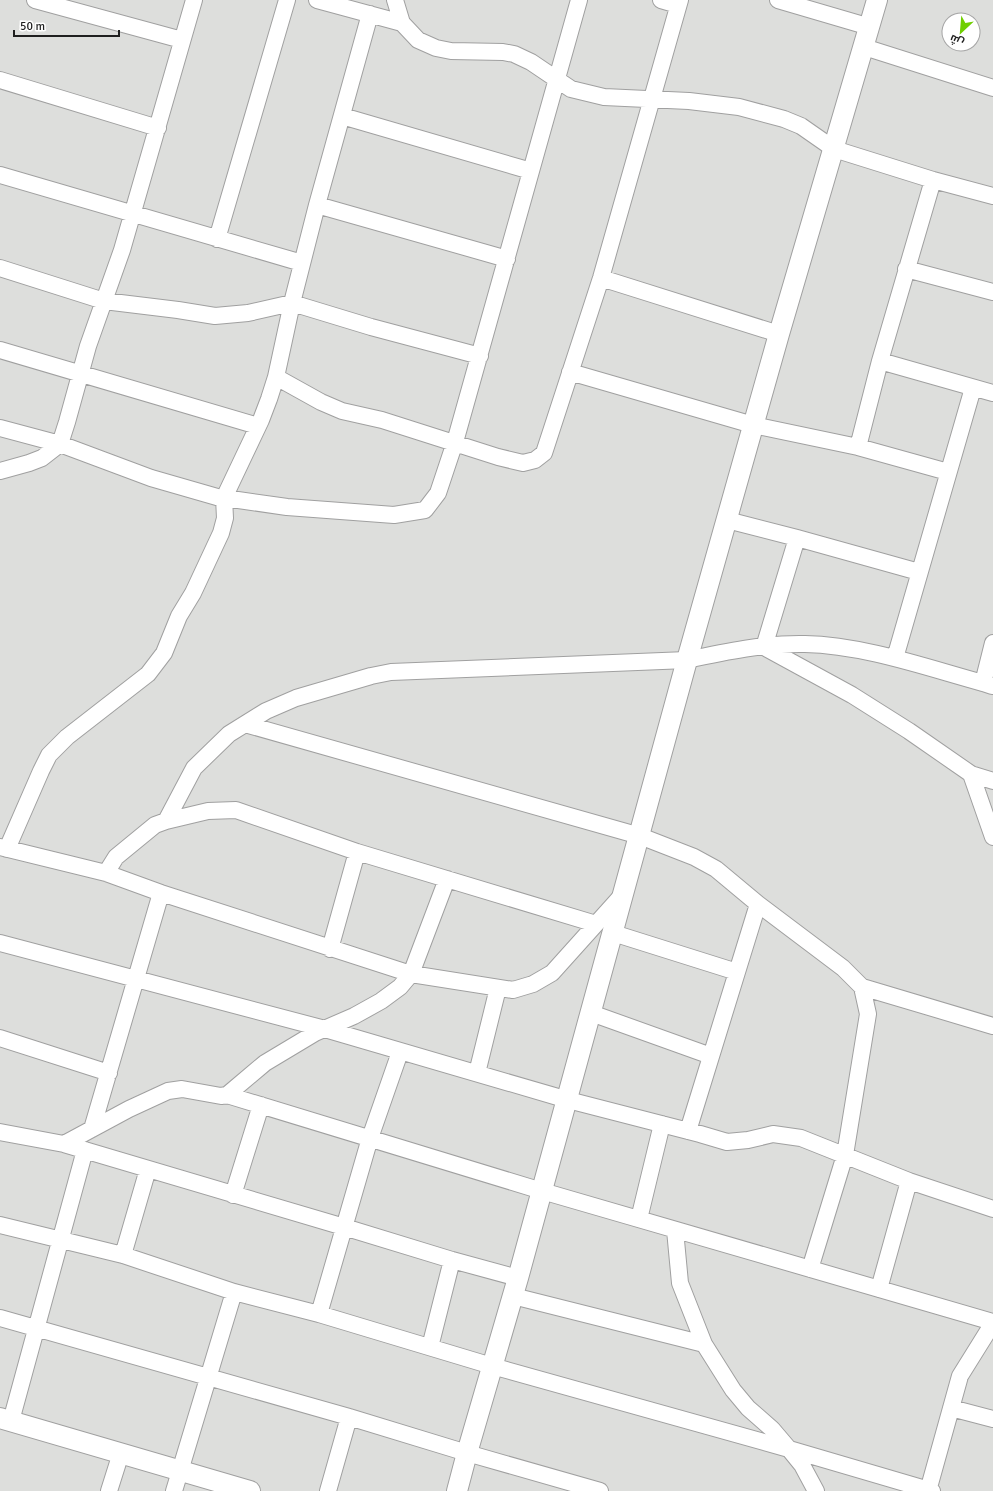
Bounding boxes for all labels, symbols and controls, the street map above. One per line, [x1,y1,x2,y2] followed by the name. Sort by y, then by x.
[14,12,119,38] scale bar
[941,12,981,52] north arrow
[20,19,45,34] text: 50 m
[948,32,966,49] text: ش

